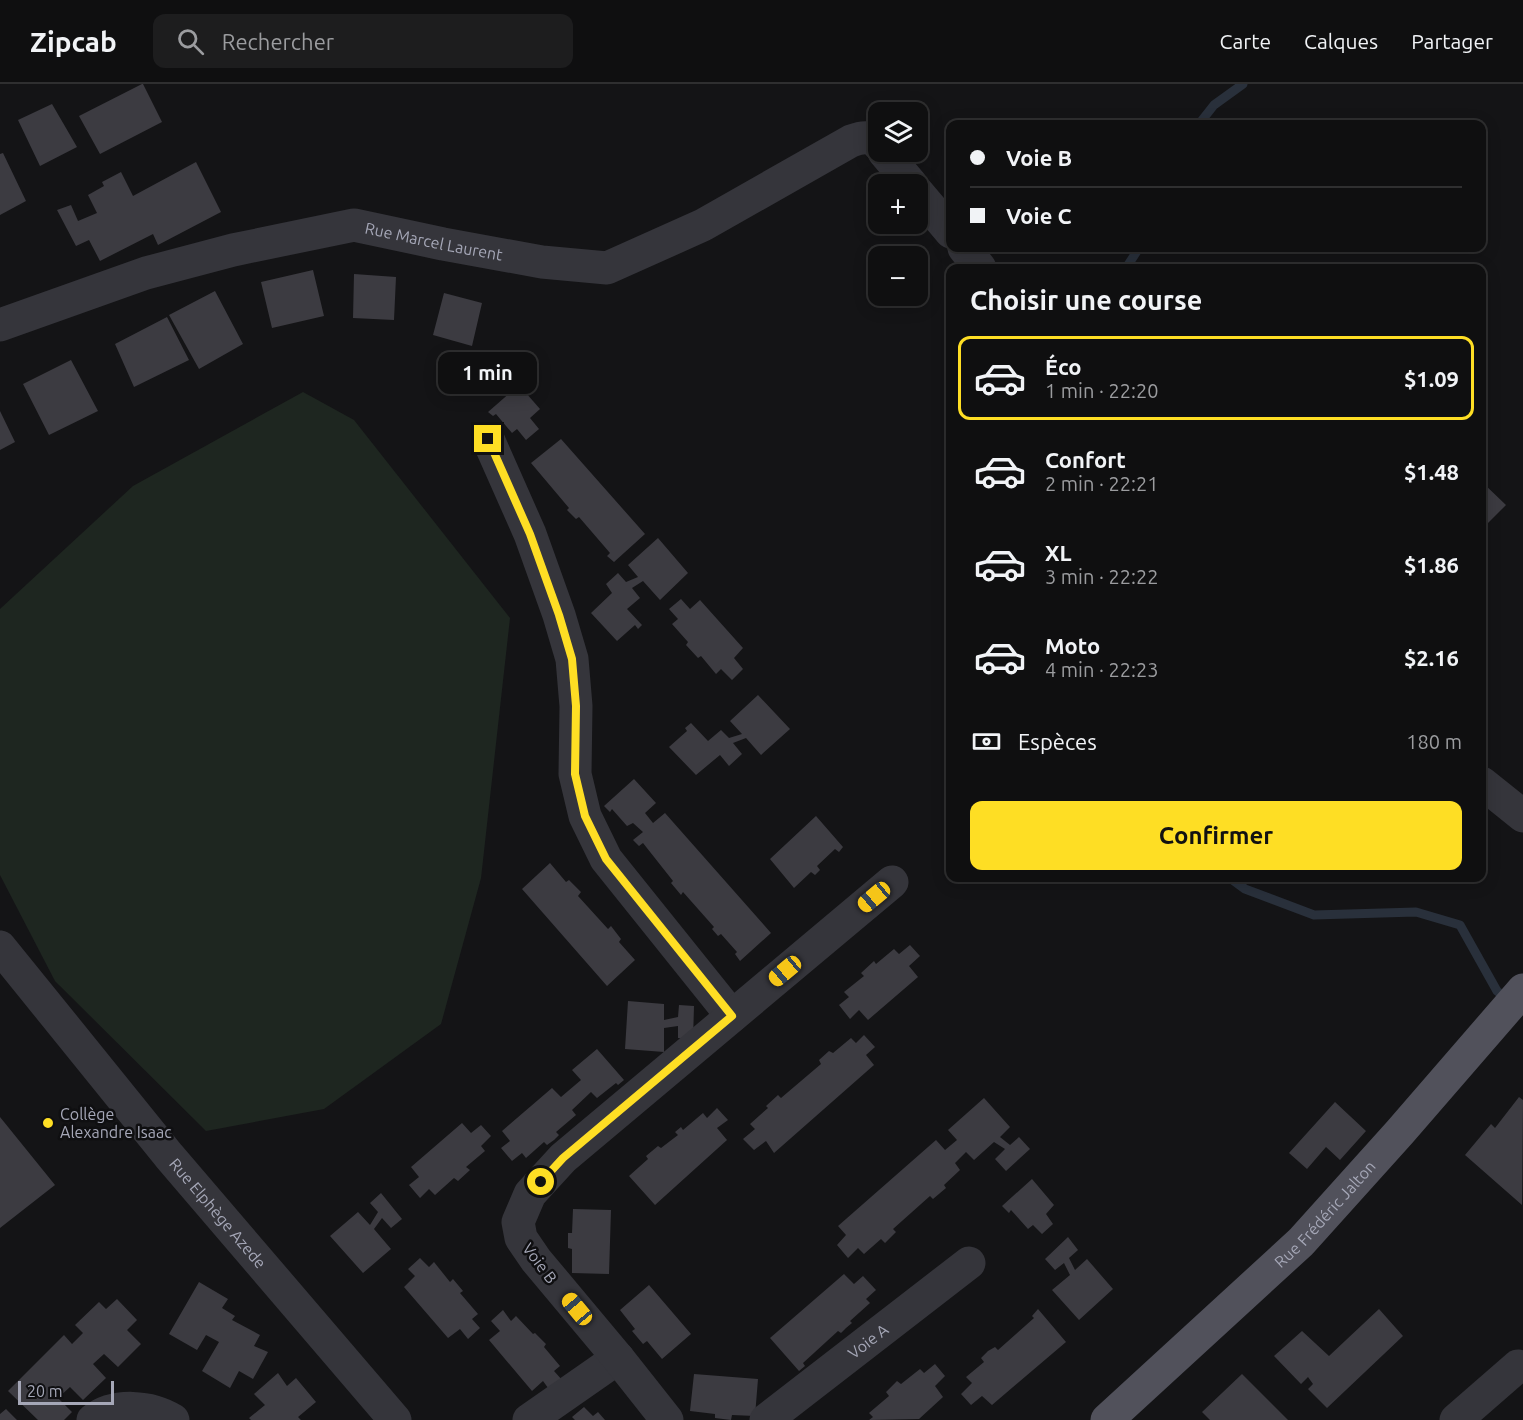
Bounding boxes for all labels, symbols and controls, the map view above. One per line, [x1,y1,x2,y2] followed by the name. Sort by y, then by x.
[153,14,573,68] search box
[174,25,207,58] icon: search
[30,26,117,57] text: Zipcab
[222,29,334,54] text: Rechercher
[1220,29,1271,53] text: Carte
[1304,29,1378,53] text: Calques
[1411,29,1493,53] text: Partager
[868,102,928,306] map controls
[868,102,928,162] button: layers
[1006,145,1072,170] text: Voie B
[868,174,928,234] button: +
[1006,203,1072,228] text: Voie C
[363,219,505,264] street label: Rue Marcel Laurent
[868,246,928,306] button: −
[970,285,1202,315] text: Choisir une course
[973,351,1027,405] icon: car
[438,352,538,394] callout: 1 min
[1045,354,1082,379] text: Éco
[462,361,513,384] text: 1 min
[1404,366,1459,391] text: $1.09
[1045,379,1159,402] text: 1 min · 22:20
[474,425,501,452] route end
[973,444,1027,498] icon: car
[1045,447,1126,472] text: Confort
[1404,459,1459,484] text: $1.48
[1045,472,1159,495] text: 2 min · 22:21
[973,537,1027,591] icon: car
[1045,540,1072,565] text: XL
[1404,552,1459,577] text: $1.86
[1045,565,1159,588] text: 3 min · 22:22
[973,630,1027,684] icon: car
[1045,633,1100,658] text: Moto
[1404,645,1459,670] text: $2.16
[1045,658,1159,681] text: 4 min · 22:23
[970,725,1003,758] icon: cash
[1018,729,1097,754] text: Espèces
[1406,730,1462,753] text: 180 m
[970,801,1462,870] button: Confirmer
[854,879,894,915] car
[765,953,805,989] car
[60,1105,172,1141] place label: Collège Alexandre Isaac
[41,1116,55,1130] marker: Collège Alexandre Isaac
[166,1155,270,1272] street label: Rue Elphège Azede
[1271,1157,1379,1271] street label: Rue Frédéric Jalton
[527,1168,554,1195] route start
[519,1239,561,1287] street label: Voie B
[559,1289,595,1329] car
[844,1320,892,1362] street label: Voie A
[18,1378,114,1406] scale bar
[27,1382,63,1400] text: 20 m

